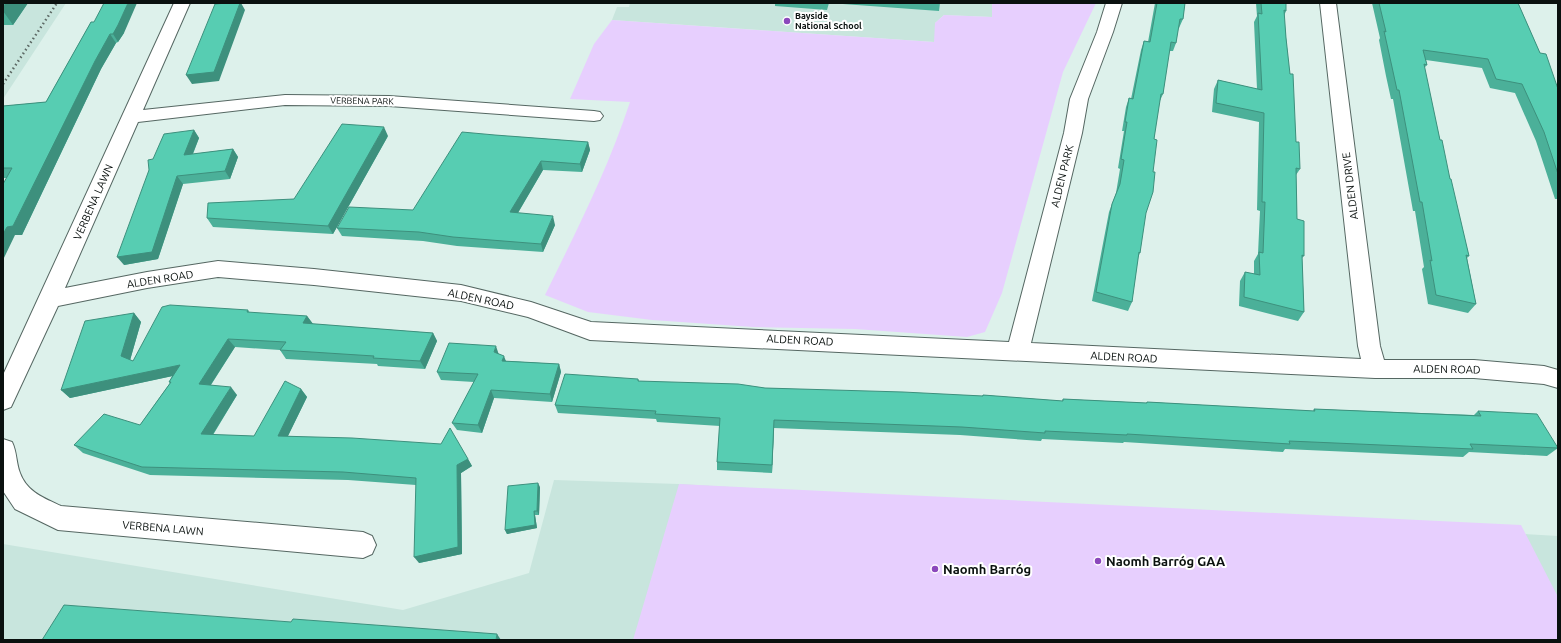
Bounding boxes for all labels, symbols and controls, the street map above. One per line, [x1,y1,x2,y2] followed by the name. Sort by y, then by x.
[795,11,862,31] place label: Bayside National School
[782,16,792,26] marker: Bayside National School
[330,95,394,107] street label: VERBENA PARK
[1048,143,1076,208] street label: ALDEN PARK
[1340,152,1360,220] street label: ALDEN DRIVE
[71,162,115,242] street label: VERBENA LAWN
[126,268,194,290] street label: ALDEN ROAD
[447,286,515,312] street label: ALDEN ROAD
[766,332,834,348] street label: ALDEN ROAD
[1090,349,1158,365] street label: ALDEN ROAD
[1413,362,1481,376] street label: ALDEN ROAD
[122,518,204,538] street label: VERBENA LAWN
[1106,554,1226,568] place label: Naomh Barróg GAA
[1093,556,1103,566] marker: Naomh Barróg GAA
[943,562,1031,576] place label: Naomh Barróg
[930,564,940,574] marker: Naomh Barróg

